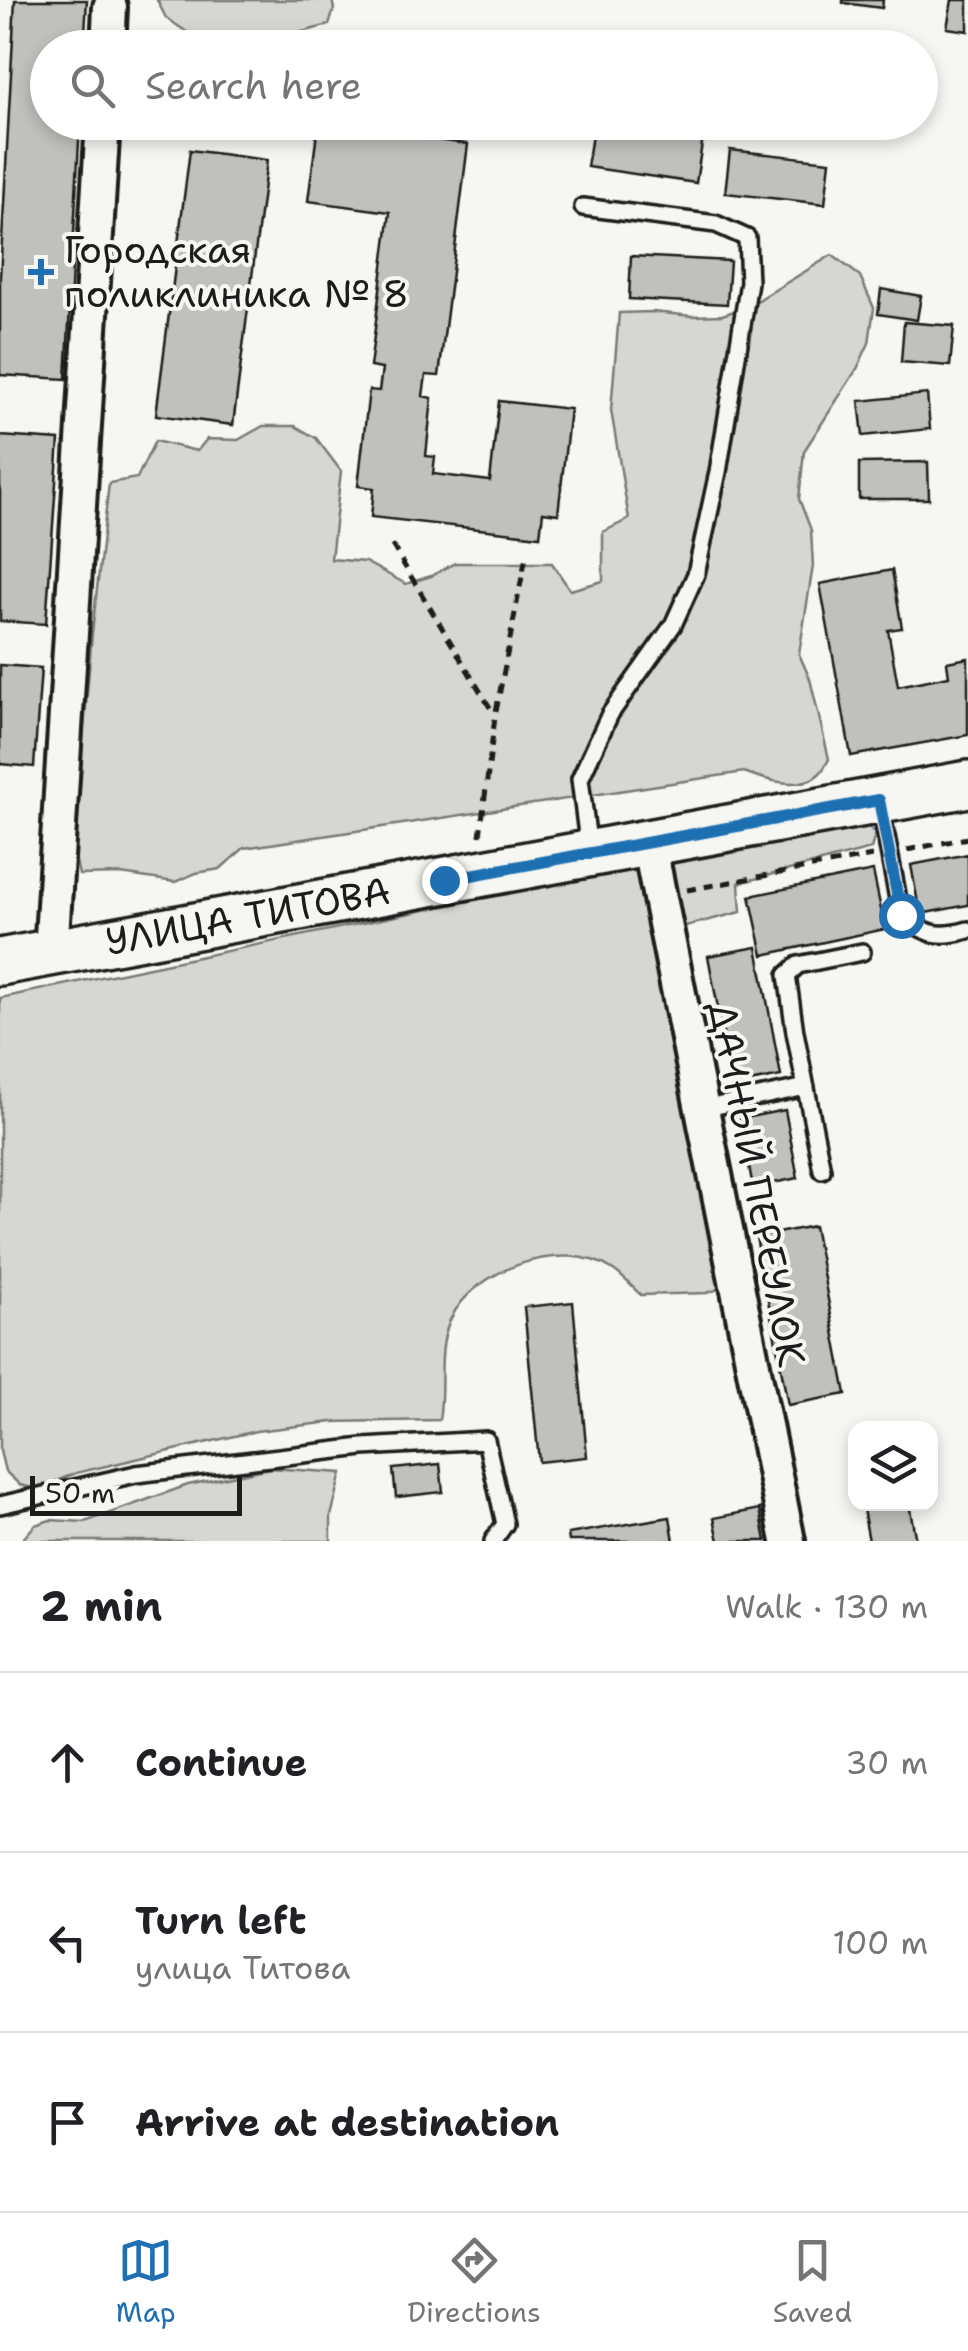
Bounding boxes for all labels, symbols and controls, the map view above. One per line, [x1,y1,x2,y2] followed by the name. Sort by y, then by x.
[30,30,938,140] search box
[65,58,120,113] icon: search
[145,60,362,111] text: Search here
[64,224,409,319] place label: Городская поликлиника № 8
[28,259,54,285] marker: Городская поликлиника № 8
[422,858,468,904] route end
[101,865,394,967] street label: УЛИЦА ТИТОВА
[879,893,925,939] route start
[697,997,818,1371] street label: ДАЧНЫЙ ПЕРЕУЛОК
[848,1421,938,1511] map controls
[848,1421,938,1511] button: layers
[30,1471,242,1516] scale bar
[45,1474,115,1512] text: 50 m
[40,1578,162,1634] text: 2 min
[725,1585,928,1628] text: Walk · 130 m
[40,1735,95,1790] icon: ahead
[135,1737,307,1788] text: Continue
[845,1741,928,1784] text: 30 m
[135,1895,307,1946] text: Turn left
[40,1915,95,1970] icon: left
[832,1921,928,1964] text: 100 m
[135,1946,350,1989] text: улица Титова
[40,2095,95,2150] icon: arrive
[135,2097,559,2148] text: Arrive at destination
[116,2233,176,2331] tab: Map
[407,2233,541,2331] tab: Directions
[773,2233,852,2331] tab: Saved

